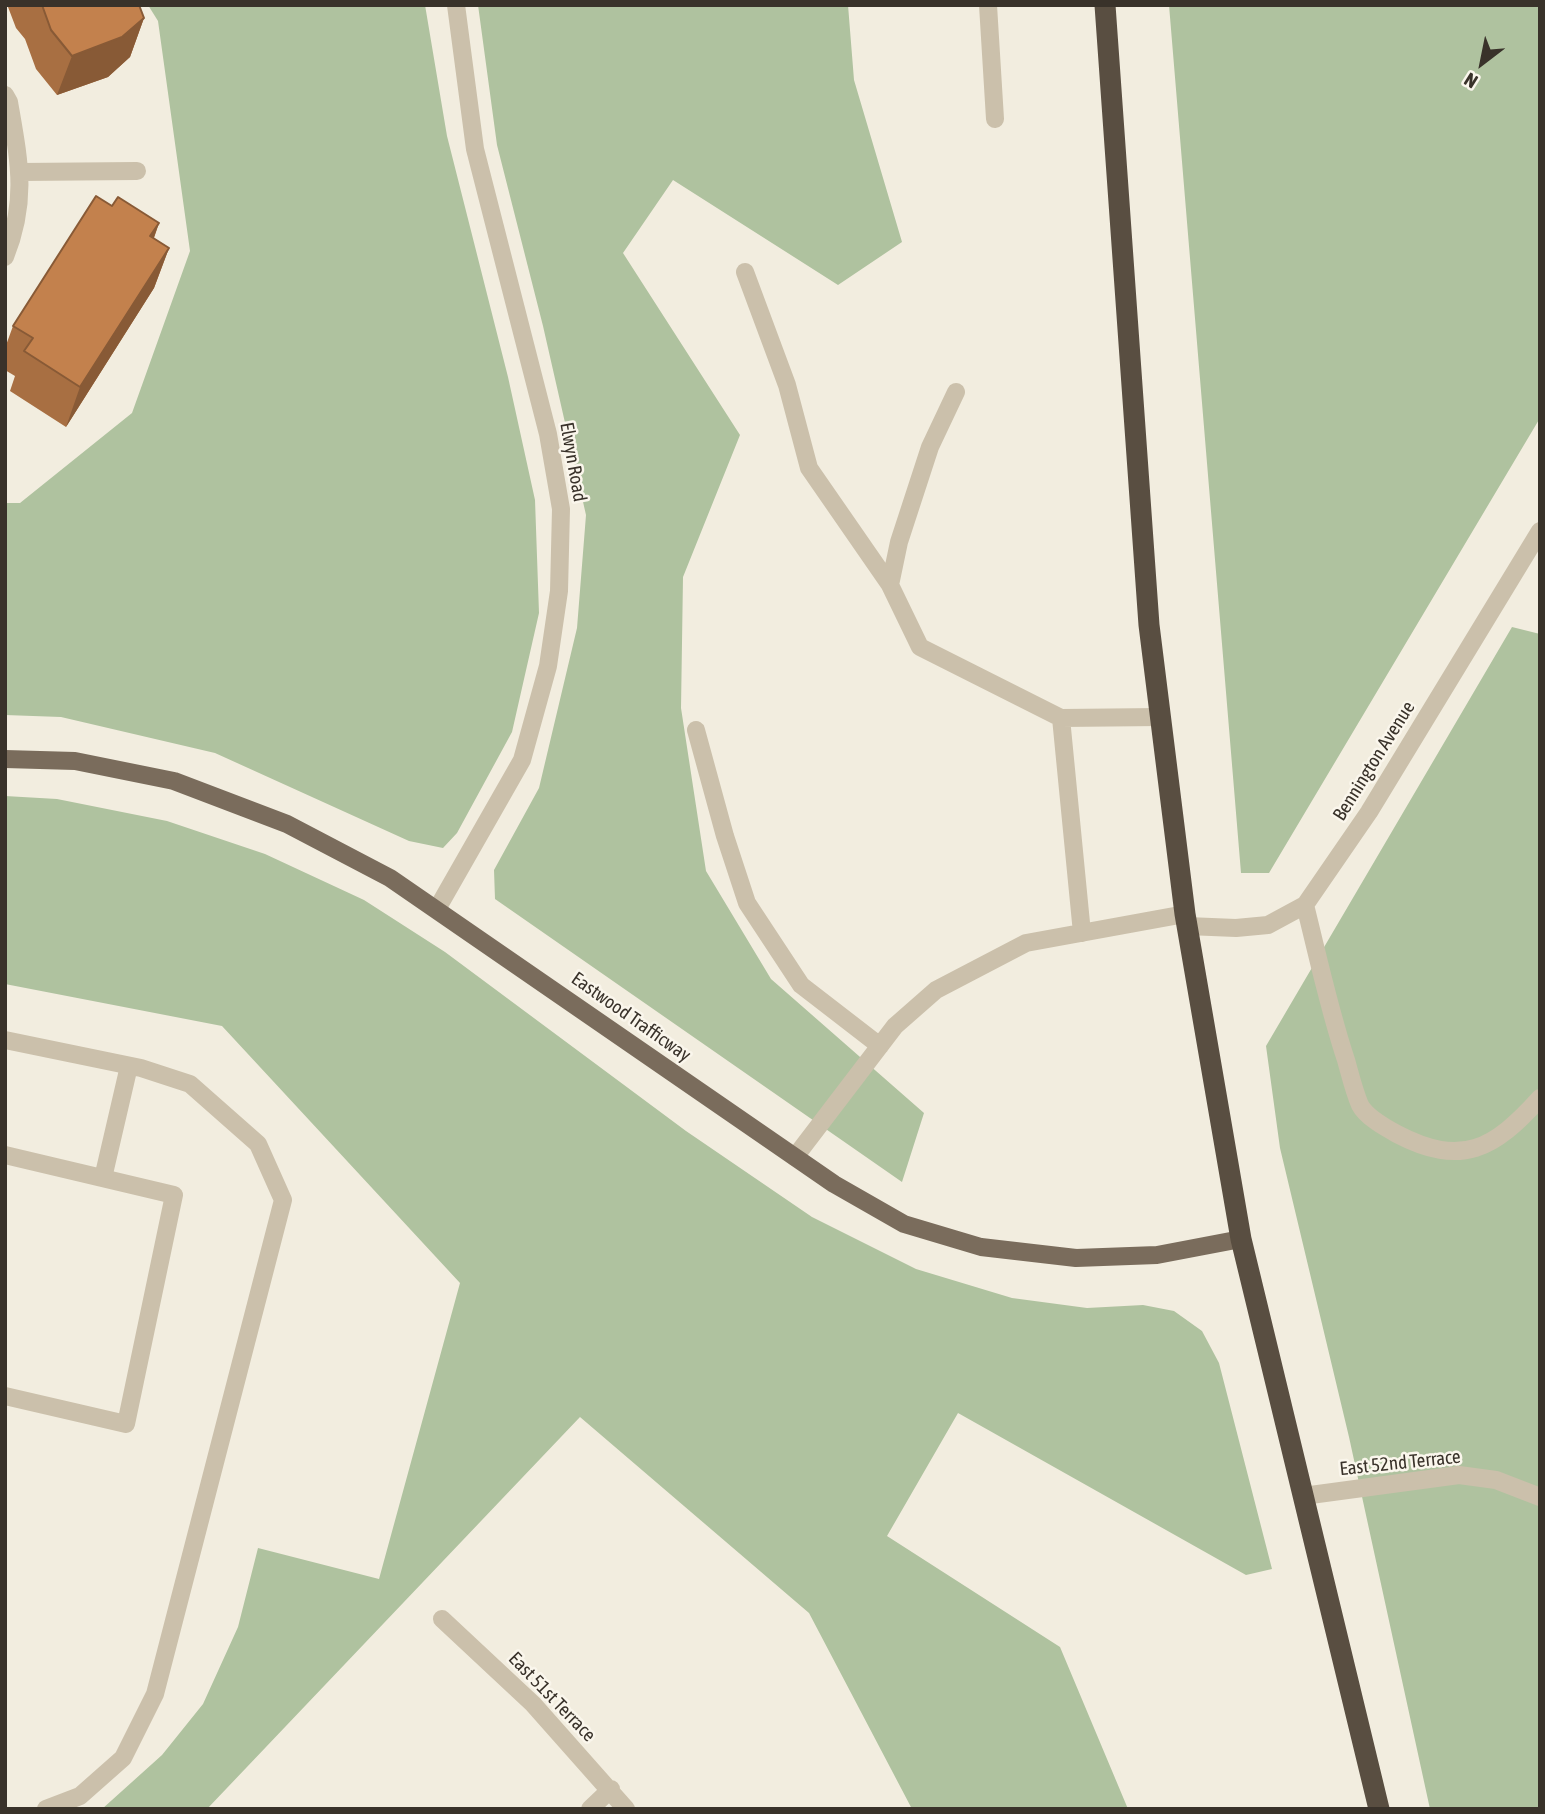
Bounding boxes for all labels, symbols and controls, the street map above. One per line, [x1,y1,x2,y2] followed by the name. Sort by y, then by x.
[1447,28,1517,98] north arrow
[1460,69,1481,93] text: N
[555,421,591,503] street label: Elwyn Road
[1328,697,1420,825] street label: Bennington Avenue
[567,967,695,1067] street label: Eastwood Trafficway
[1338,1445,1462,1481] street label: East 52nd Terrace
[504,1648,600,1746] street label: East 51st Terrace

